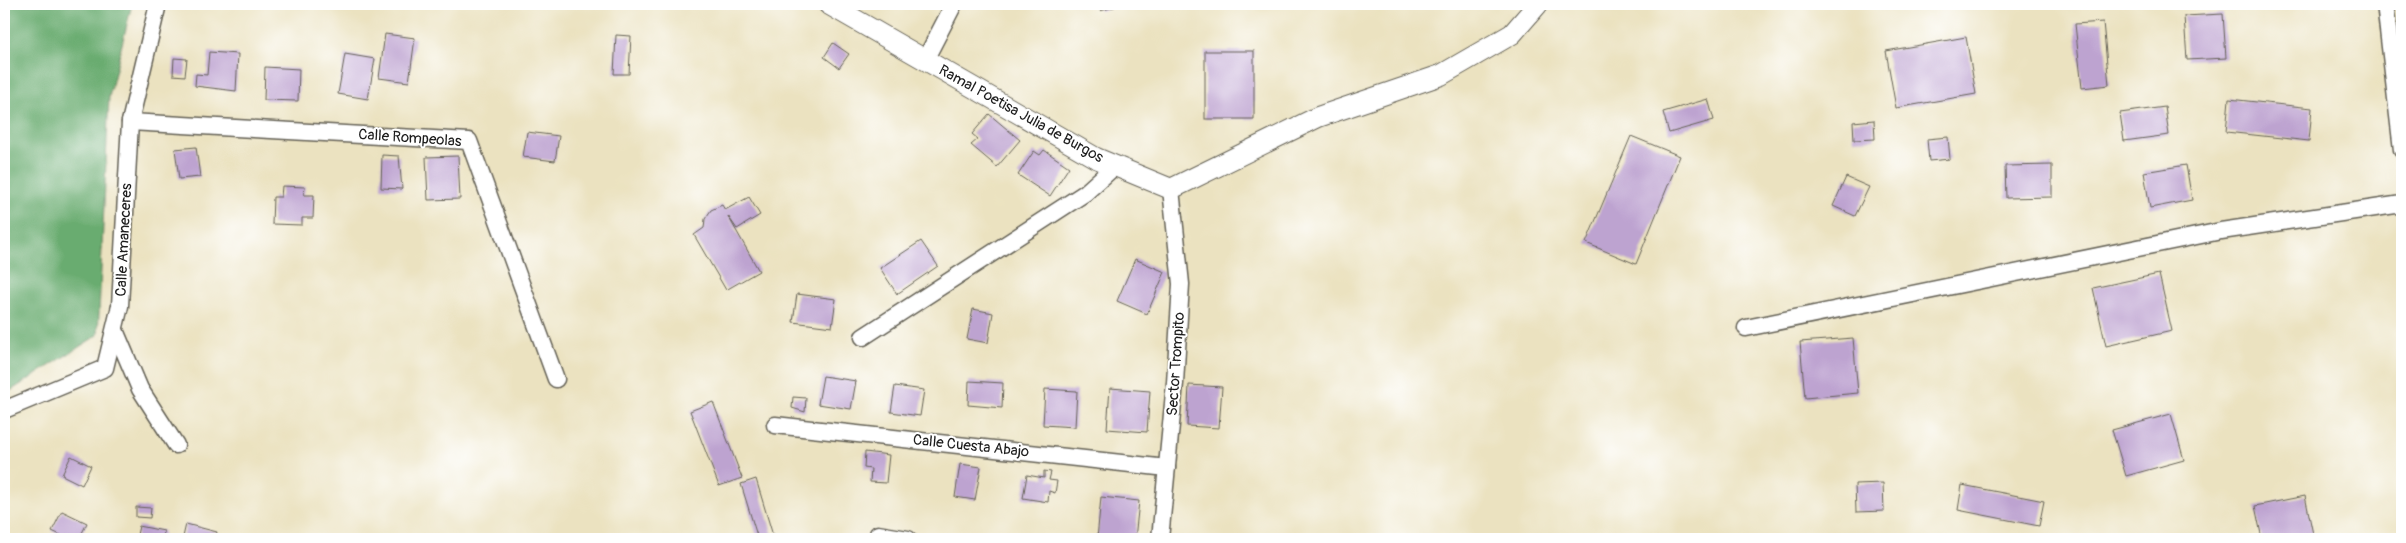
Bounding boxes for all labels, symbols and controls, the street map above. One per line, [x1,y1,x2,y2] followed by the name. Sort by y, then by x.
[935,61,1107,167] street label: Ramal Poetisa Julia de Burgos
[358,125,463,151] street label: Calle Rompeolas
[112,183,136,297] street label: Calle Amaneceres
[1163,311,1189,417] street label: Sector Trompito
[912,430,1030,462] street label: Calle Cuesta Abajo

